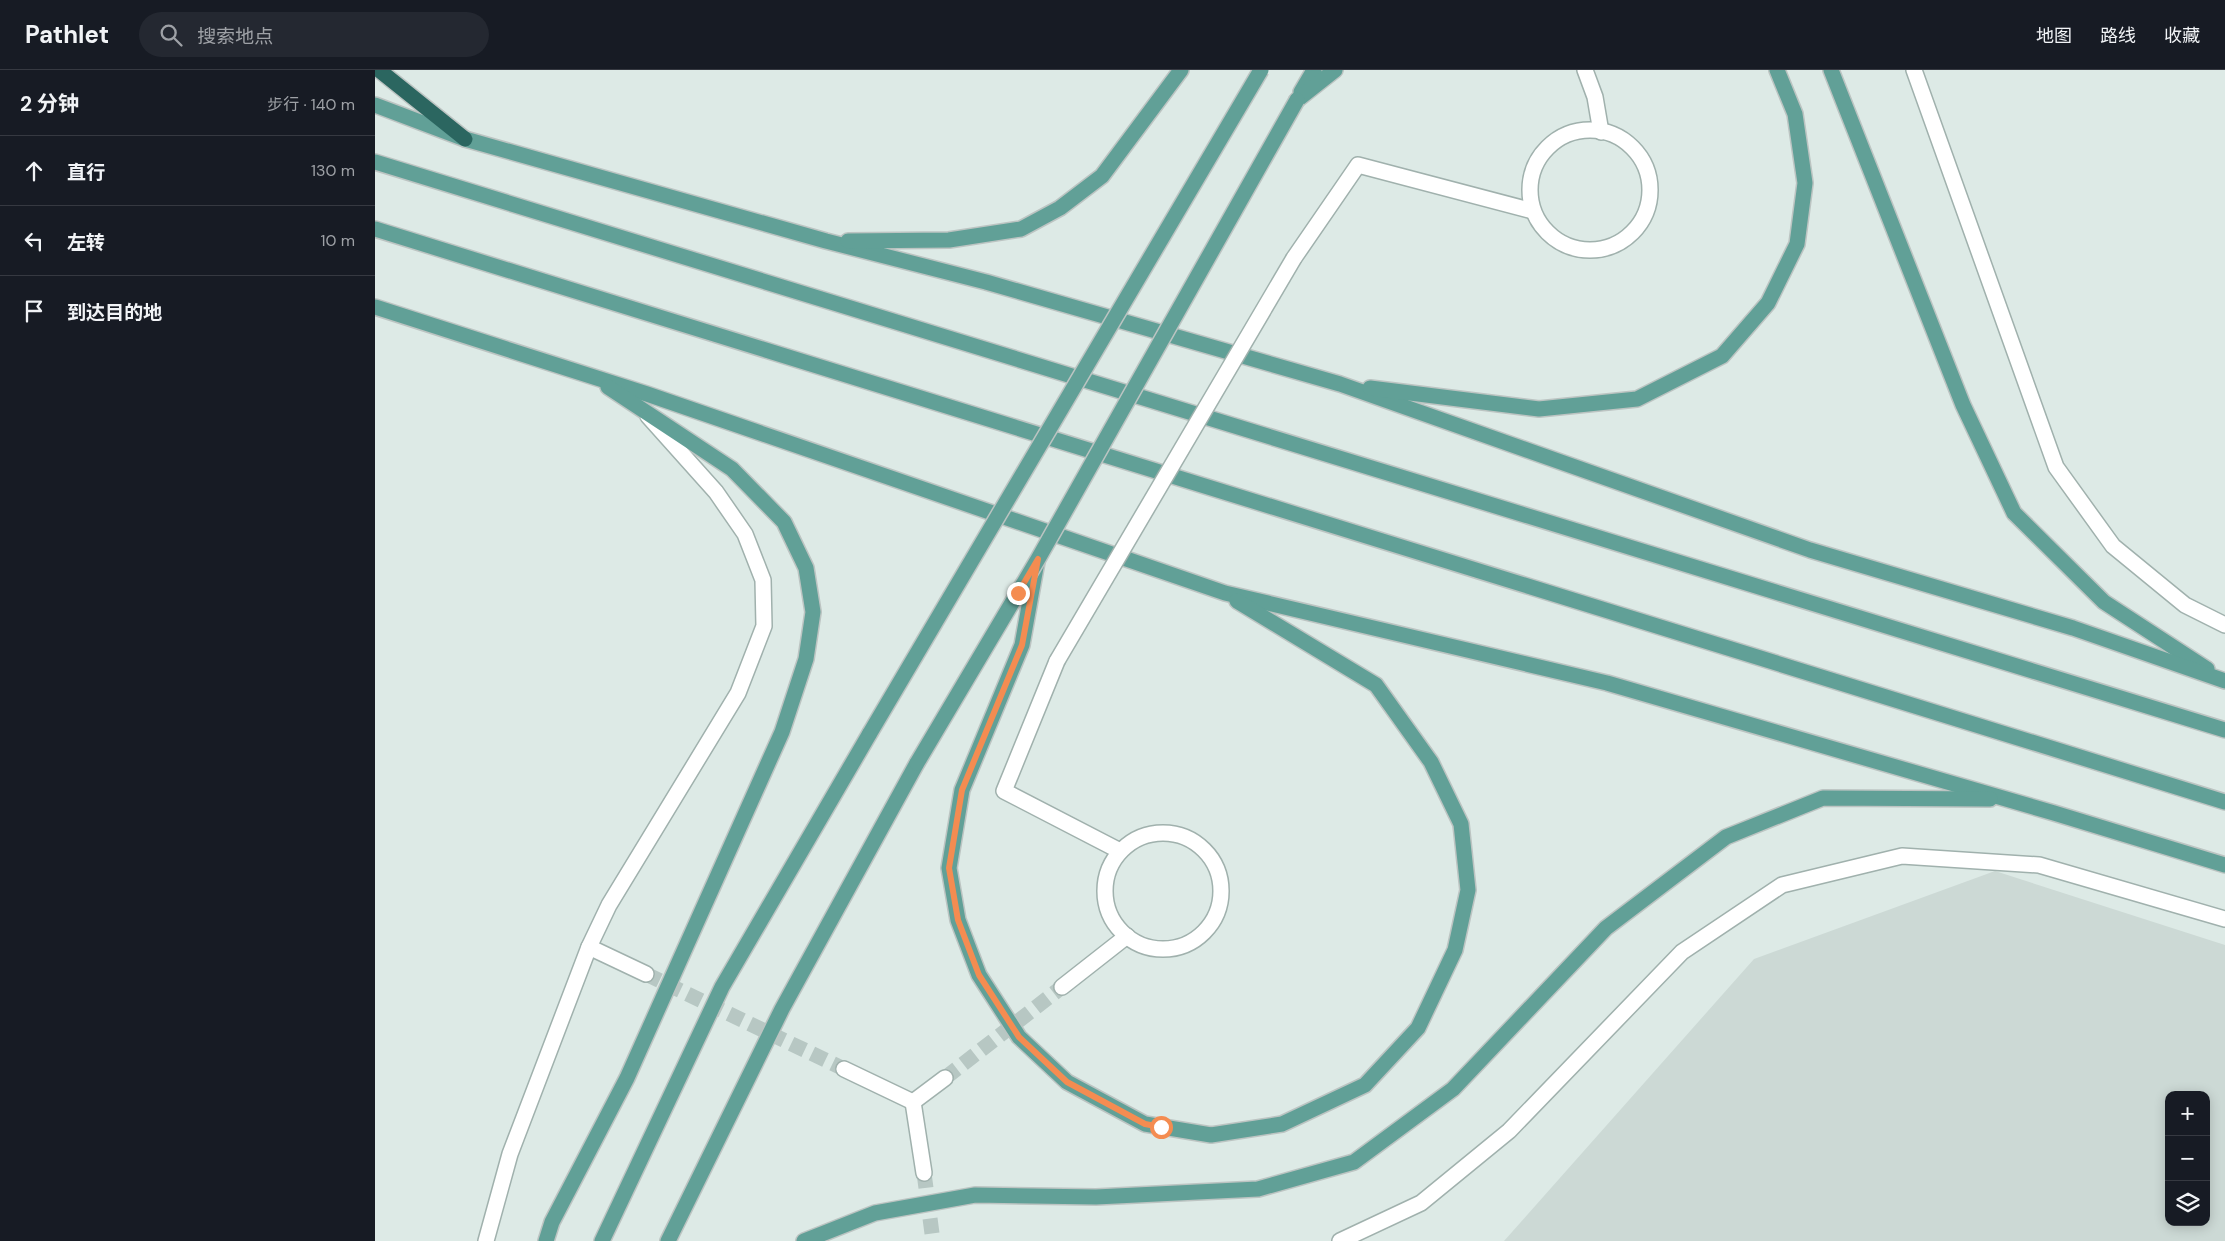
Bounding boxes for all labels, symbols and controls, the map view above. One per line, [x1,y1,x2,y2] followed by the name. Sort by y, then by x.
[139,12,489,57] search box
[25,19,109,50] text: Pathlet
[157,21,185,49] icon: search
[197,24,273,49] text: 搜索地点
[2036,24,2072,48] text: 地图
[2100,24,2136,48] text: 路线
[2164,24,2200,48] text: 收藏
[20,90,79,118] text: 2 分钟
[267,94,355,115] text: 步行 · 140 m
[20,157,48,185] icon: ahead
[67,160,105,185] text: 直行
[311,160,355,181] text: 130 m
[20,227,48,255] icon: left
[67,230,105,255] text: 左转
[321,230,355,251] text: 10 m
[20,297,48,325] icon: arrive
[67,300,162,325] text: 到达目的地
[1007,582,1030,605] route end
[2165,1091,2210,1226] map controls
[2165,1091,2210,1136] button: +
[1150,1116,1173,1139] route start
[2165,1136,2210,1181] button: −
[2165,1181,2210,1226] button: layers

